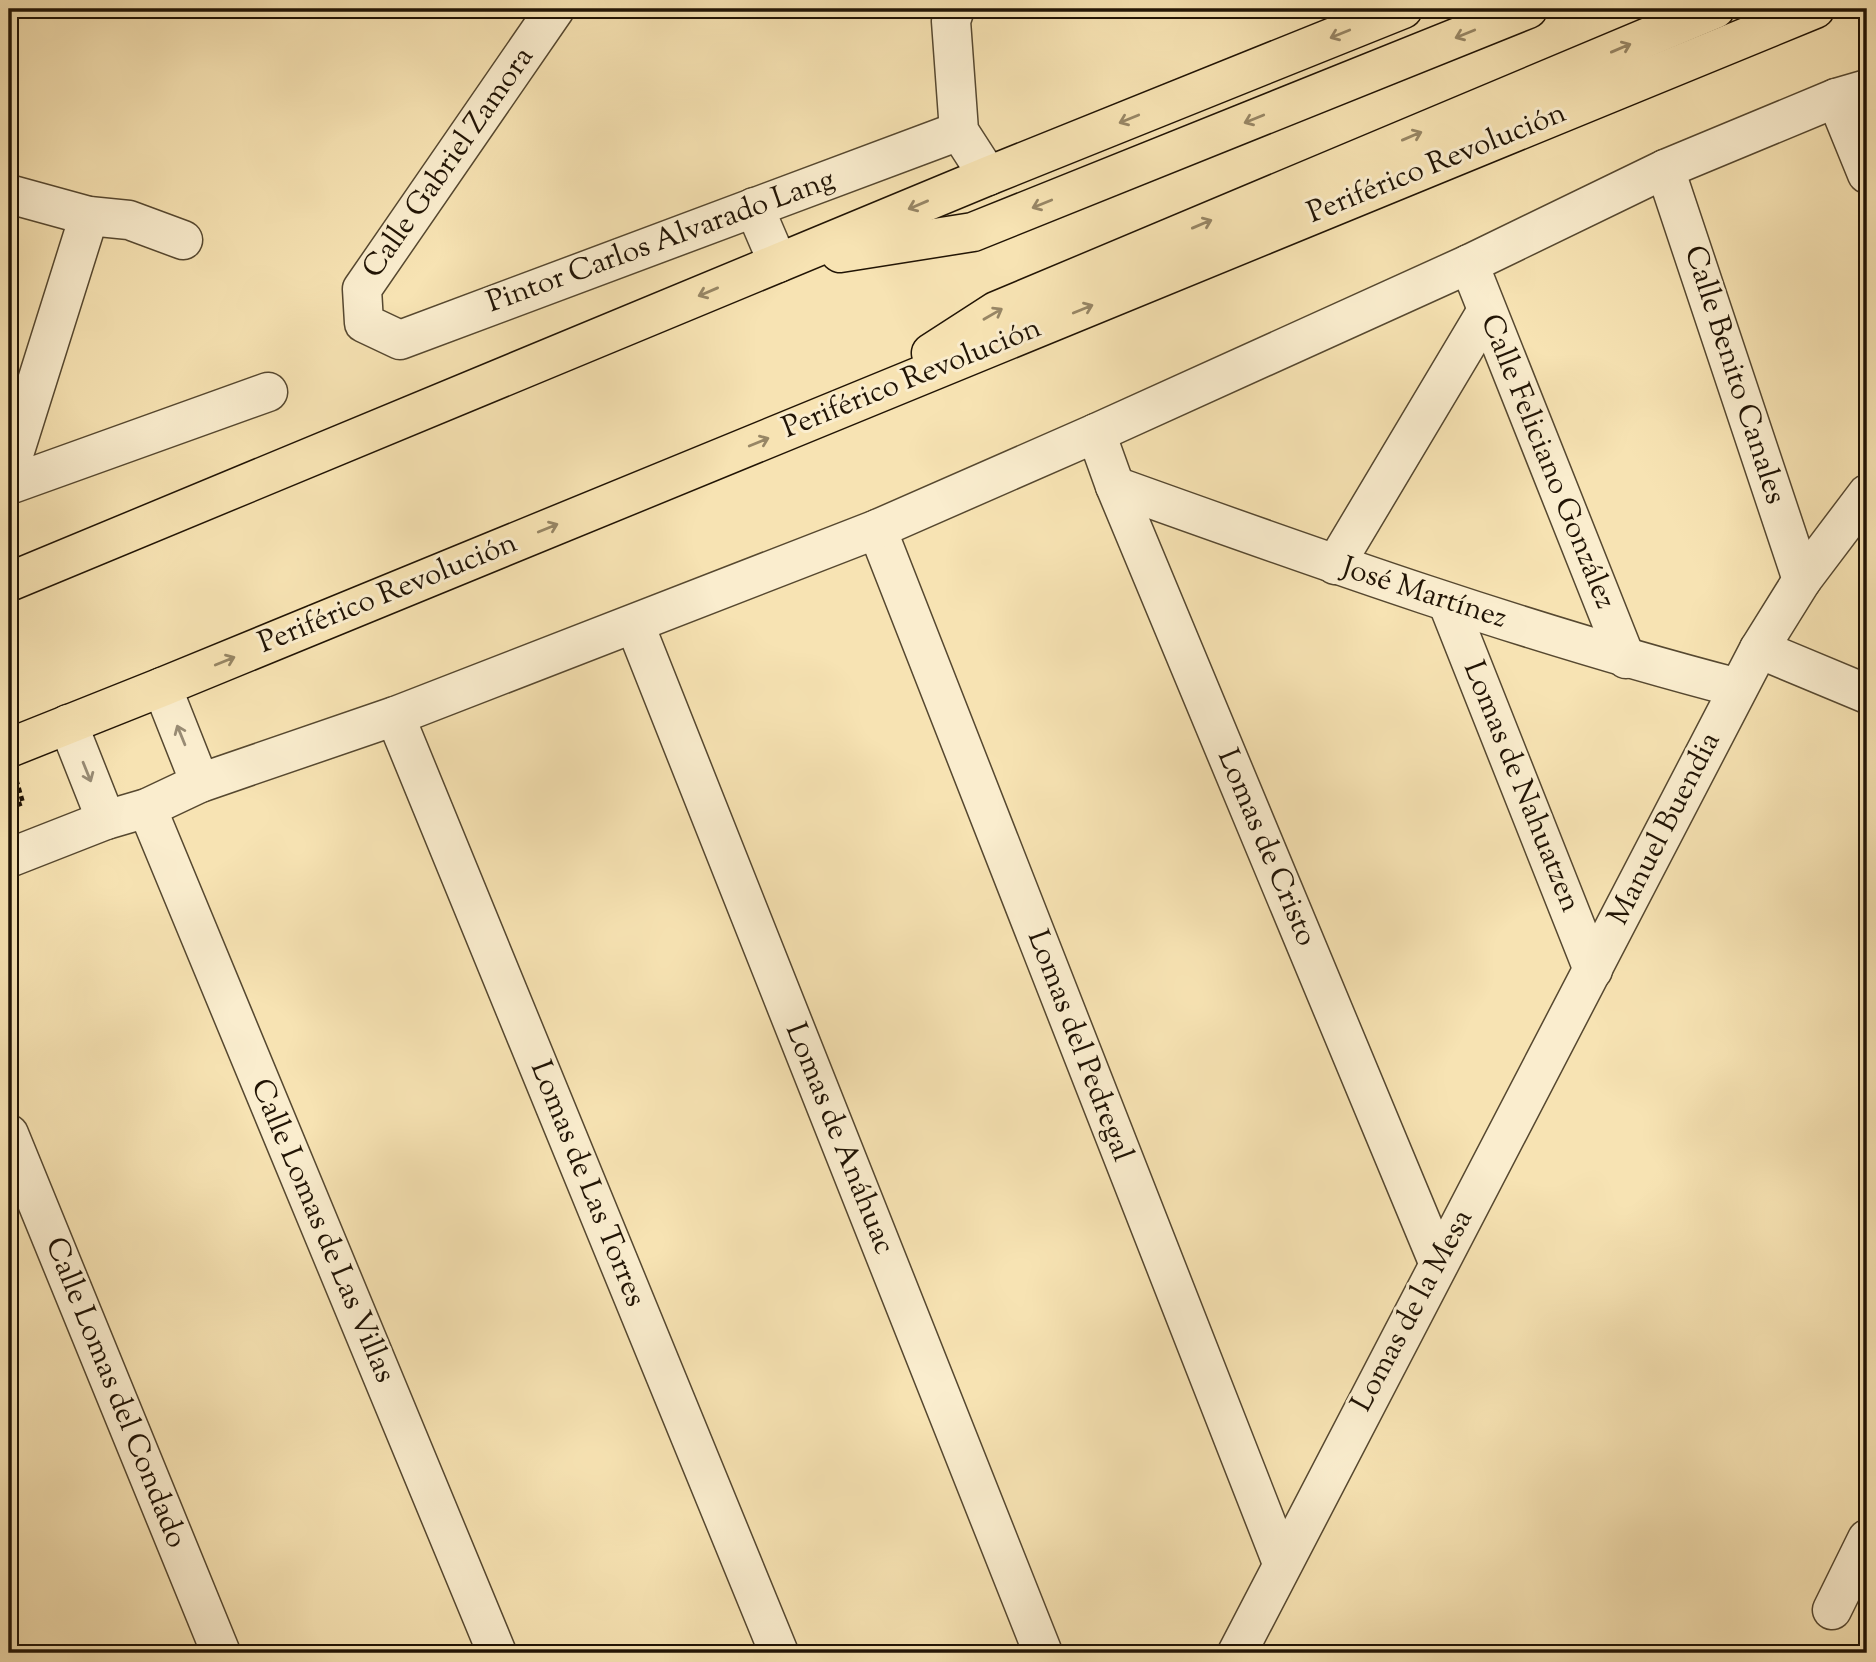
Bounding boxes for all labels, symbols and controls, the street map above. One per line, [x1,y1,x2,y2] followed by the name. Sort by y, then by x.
[1329,29,1351,42] one-way arrow
[1454,29,1476,42] one-way arrow
[353,38,545,287] street label: Calle Gabriel Zamora
[1610,41,1632,54] one-way arrow
[1301,92,1573,236] street label: Periférico Revolución
[1243,113,1265,126] one-way arrow
[1118,114,1140,127] one-way arrow
[1400,129,1422,142] one-way arrow
[481,159,841,325] street label: Pintor Carlos Alvarado Lang
[1032,198,1054,211] one-way arrow
[908,199,929,212] one-way arrow
[1191,217,1212,230] one-way arrow
[1672,240,1796,510] street label: Calle Benito Canales
[697,286,719,299] one-way arrow
[1071,302,1093,315] one-way arrow
[776,307,1048,451] street label: Periférico Revolución
[982,307,1002,321] one-way arrow
[1468,308,1626,616] street label: Calle Feliciano González
[748,435,769,448] one-way arrow
[537,521,559,534] one-way arrow
[252,522,524,666] street label: Periférico Revolución
[1334,547,1512,641] street label: José Martínez
[213,654,235,667] one-way arrow
[1451,655,1591,919] street label: Lomas de Nahuatzen
[174,725,187,746] one-way arrow
[1598,725,1732,933] street label: Manuel Buendia
[1205,743,1327,953] street label: Lomas de Cristo
[82,761,95,782] one-way arrow
[1015,924,1143,1168] street label: Lomas del Pedregal
[773,1017,905,1261] street label: Lomas de Anáhuac
[518,1055,656,1313] street label: Lomas de Las Torres
[238,1072,406,1390] street label: Calle Lomas de Las Villas
[1342,1202,1485,1420] street label: Lomas de la Mesa
[33,1231,197,1555] street label: Calle Lomas del Condado

